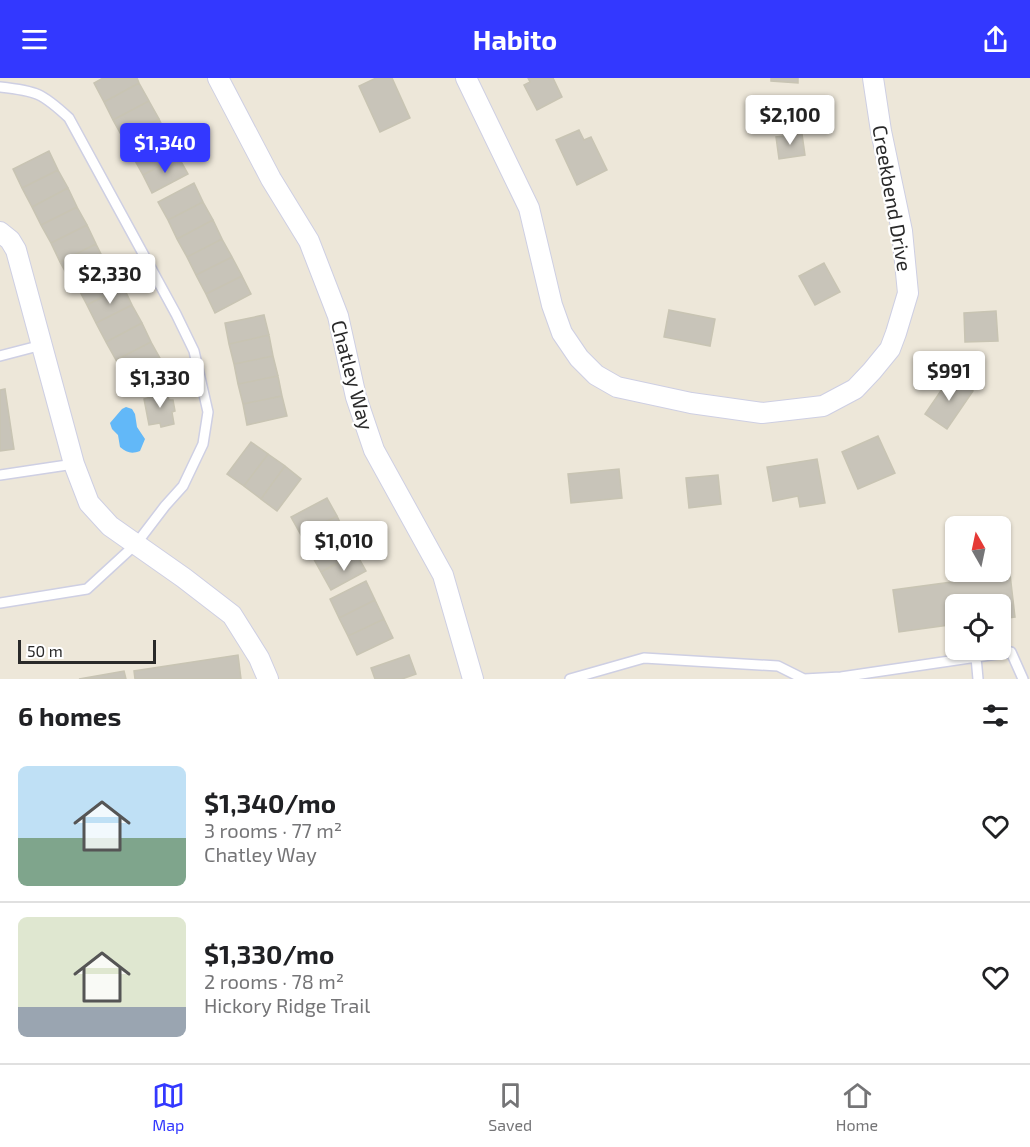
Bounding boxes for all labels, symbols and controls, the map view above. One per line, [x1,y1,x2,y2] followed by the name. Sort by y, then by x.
[18,23,51,56] icon: menu
[473,23,557,55] text: Habito
[979,23,1012,56] icon: share
[741,95,839,146] pin: $2,100
[759,102,821,126] text: $2,100
[116,123,214,174] pin: $1,340
[868,123,918,273] street label: Creekbend Drive
[134,130,196,154] text: $1,340
[61,254,159,305] pin: $2,330
[78,261,142,285] text: $2,330
[327,317,379,433] street label: Chatley Way
[913,351,985,402] pin: $991
[111,358,209,409] pin: $1,330
[927,358,971,382] text: $991
[130,365,190,389] text: $1,330
[945,516,1011,582] north arrow
[945,516,1011,660] map controls
[295,521,393,572] pin: $1,010
[315,528,373,552] text: $1,010
[945,594,1011,660] button: locate
[18,637,156,664] scale bar
[27,641,63,660] text: 50 m
[979,699,1012,732] icon: filters
[18,700,121,731] text: 6 homes
[204,787,336,818] text: $1,340/mo
[66,790,138,862] icon: home
[979,810,1012,843] icon: heart
[204,818,342,842] text: 3 rooms · 77 m²
[204,842,317,866] text: Chatley Way
[204,938,334,969] text: $1,330/mo
[66,941,138,1013] icon: home
[979,961,1012,994] icon: heart
[204,969,344,993] text: 2 rooms · 78 m²
[204,993,370,1017] text: Hickory Ridge Trail
[152,1079,185,1134] tab: Map
[488,1079,532,1134] tab: Saved
[836,1079,878,1134] tab: Home

